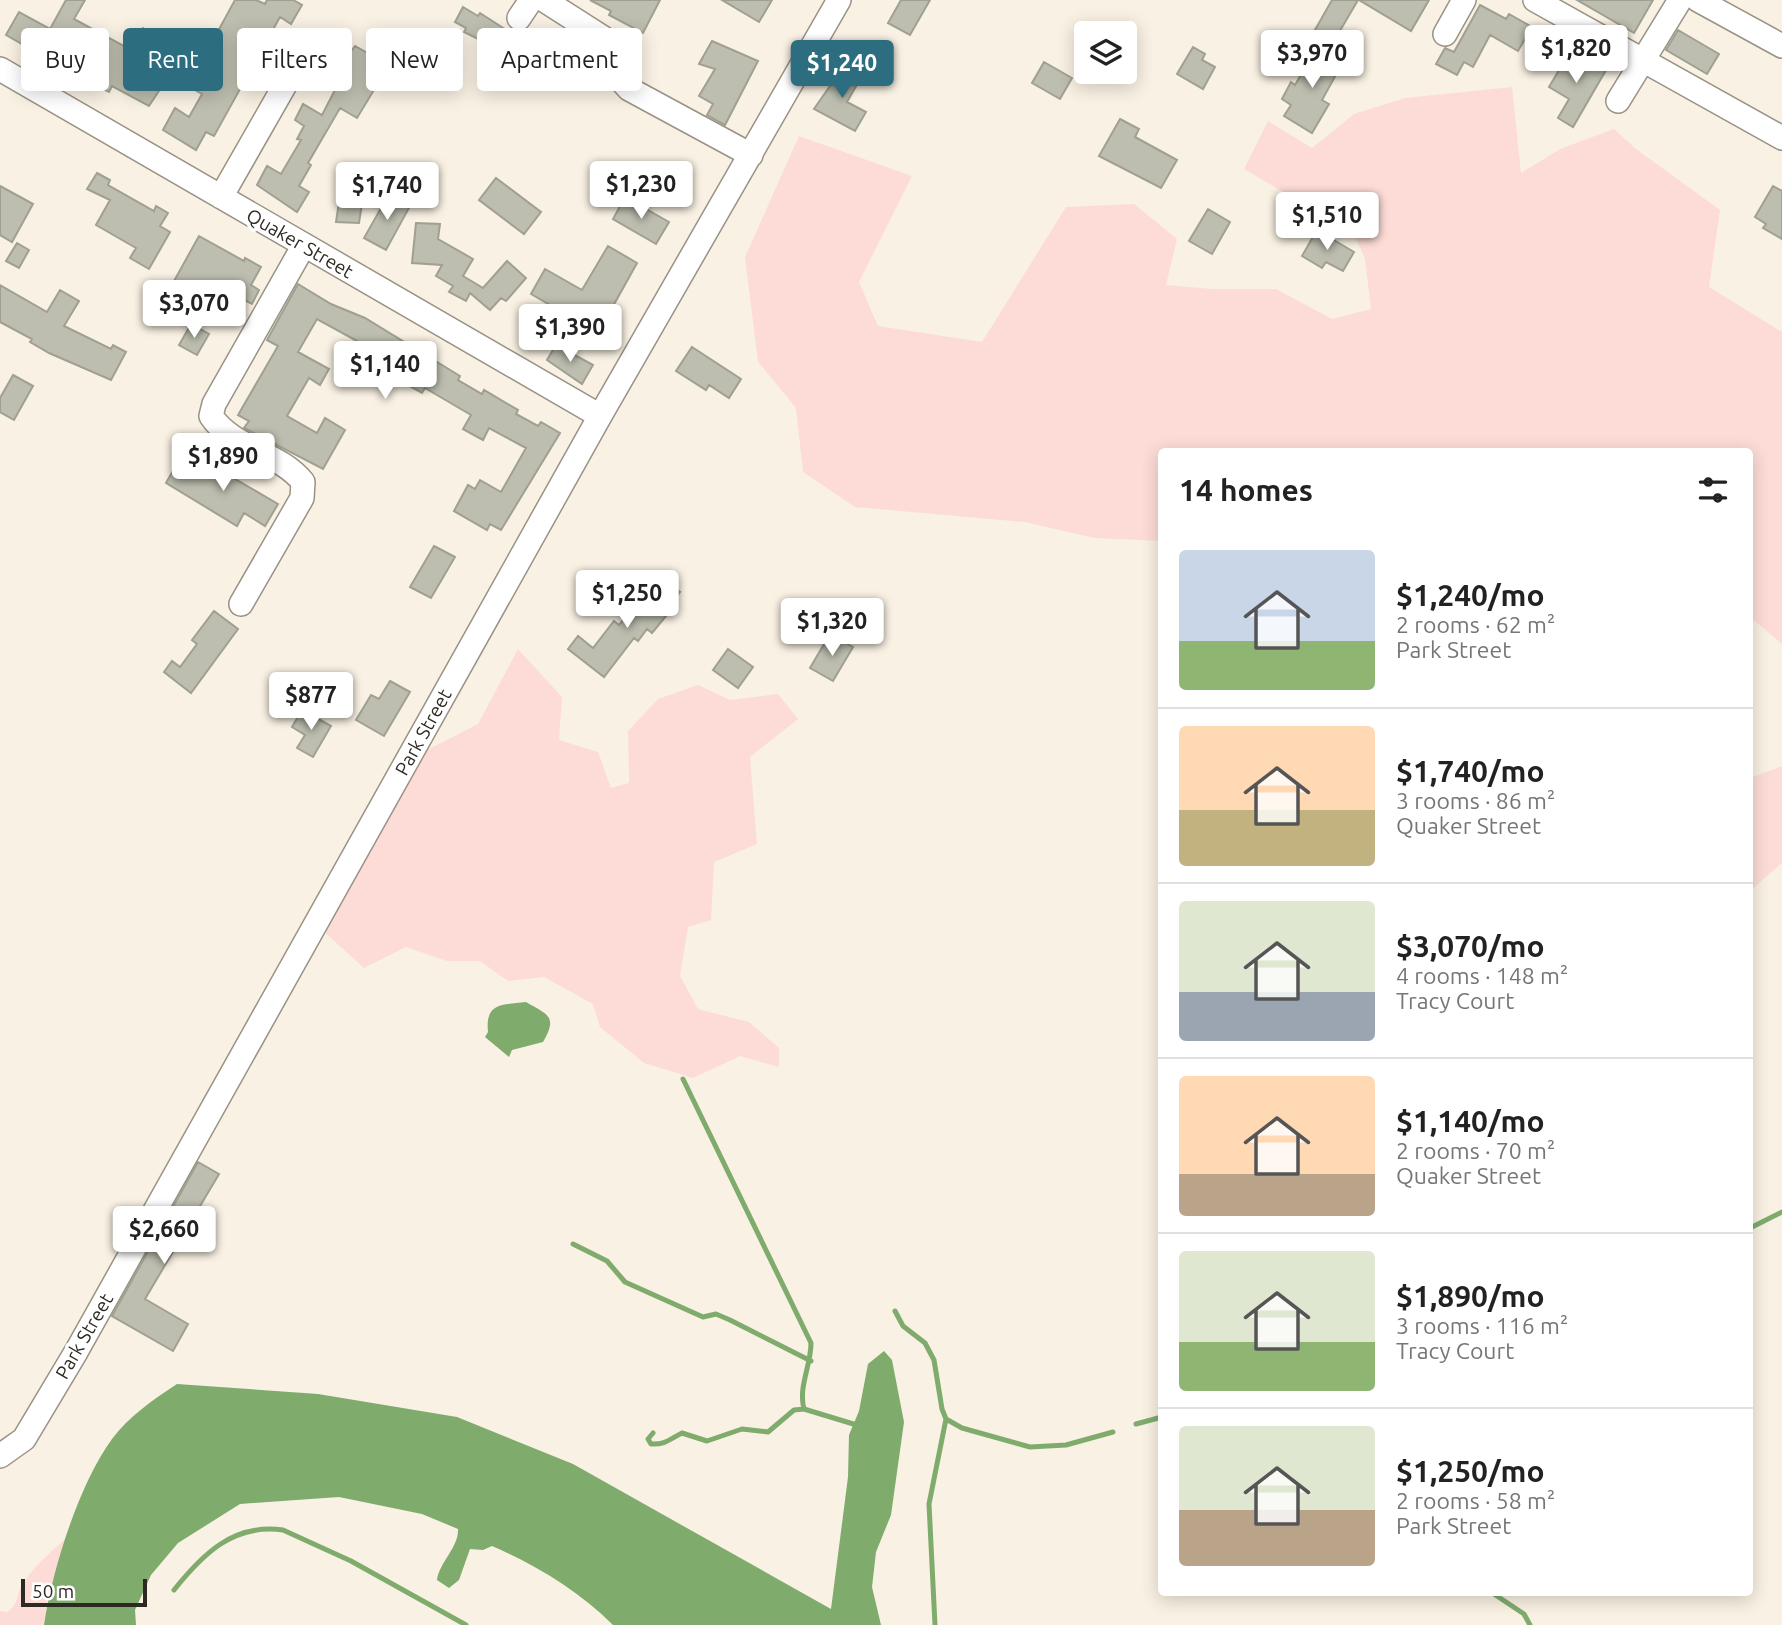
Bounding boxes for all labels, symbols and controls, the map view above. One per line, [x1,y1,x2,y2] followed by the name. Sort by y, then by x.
[1074,21,1137,84] map controls
[1074,21,1137,84] button: layers
[1519,25,1633,85] pin: $1,820
[21,28,109,91] chip: Buy
[123,28,223,91] chip: Rent
[237,28,352,91] chip: Filters
[366,28,463,91] chip: New
[477,28,642,91] chip: Apartment
[1255,31,1369,90] pin: $3,970
[1541,35,1611,60] text: $1,820
[1277,40,1347,65] text: $3,970
[785,41,899,100] pin: $1,240
[807,50,877,75] text: $1,240
[330,162,444,222] pin: $1,740
[584,162,698,221] pin: $1,230
[606,171,676,196] text: $1,230
[352,172,422,197] text: $1,740
[1270,192,1384,252] pin: $1,510
[1292,202,1362,227] text: $1,510
[243,204,358,283] street label: Quaker Street
[137,280,251,340] pin: $3,070
[159,290,229,315] text: $3,070
[513,304,627,364] pin: $1,390
[535,314,605,339] text: $1,390
[328,342,442,401] pin: $1,140
[350,351,420,376] text: $1,140
[166,434,280,493] pin: $1,890
[188,443,258,468] text: $1,890
[1694,471,1732,509] icon: filters
[1179,473,1313,507] text: 14 homes
[570,570,684,630] pin: $1,250
[1235,578,1319,662] icon: home
[1396,578,1545,612] text: $1,240/mo
[592,580,662,605] text: $1,250
[775,598,889,658] pin: $1,320
[797,608,867,633] text: $1,320
[1396,612,1555,637] text: 2 rooms · 62 m²
[1396,637,1511,662] text: Park Street
[270,672,352,732] pin: $877
[285,682,337,707] text: $877
[390,685,456,779] street label: Park Street
[1235,754,1319,838] icon: home
[1396,754,1545,788] text: $1,740/mo
[1396,788,1555,813] text: 3 rooms · 86 m²
[1396,813,1541,838] text: Quaker Street
[1235,929,1319,1013] icon: home
[1396,929,1545,963] text: $3,070/mo
[1396,963,1568,988] text: 4 rooms · 148 m²
[1396,988,1514,1013] text: Tracy Court
[1235,1104,1319,1188] icon: home
[1396,1104,1545,1138] text: $1,140/mo
[1396,1138,1555,1163] text: 2 rooms · 70 m²
[1396,1163,1541,1188] text: Quaker Street
[107,1206,221,1266] pin: $2,660
[129,1216,199,1241] text: $2,660
[1235,1279,1319,1363] icon: home
[1396,1279,1545,1313] text: $1,890/mo
[51,1289,118,1383] street label: Park Street
[1396,1313,1568,1338] text: 3 rooms · 116 m²
[1396,1338,1514,1363] text: Tracy Court
[1235,1454,1319,1538] icon: home
[1396,1454,1545,1488] text: $1,250/mo
[1396,1488,1555,1513] text: 2 rooms · 58 m²
[1396,1513,1511,1538] text: Park Street
[21,1576,147,1608] scale bar
[32,1580,74,1602] text: 50 m

